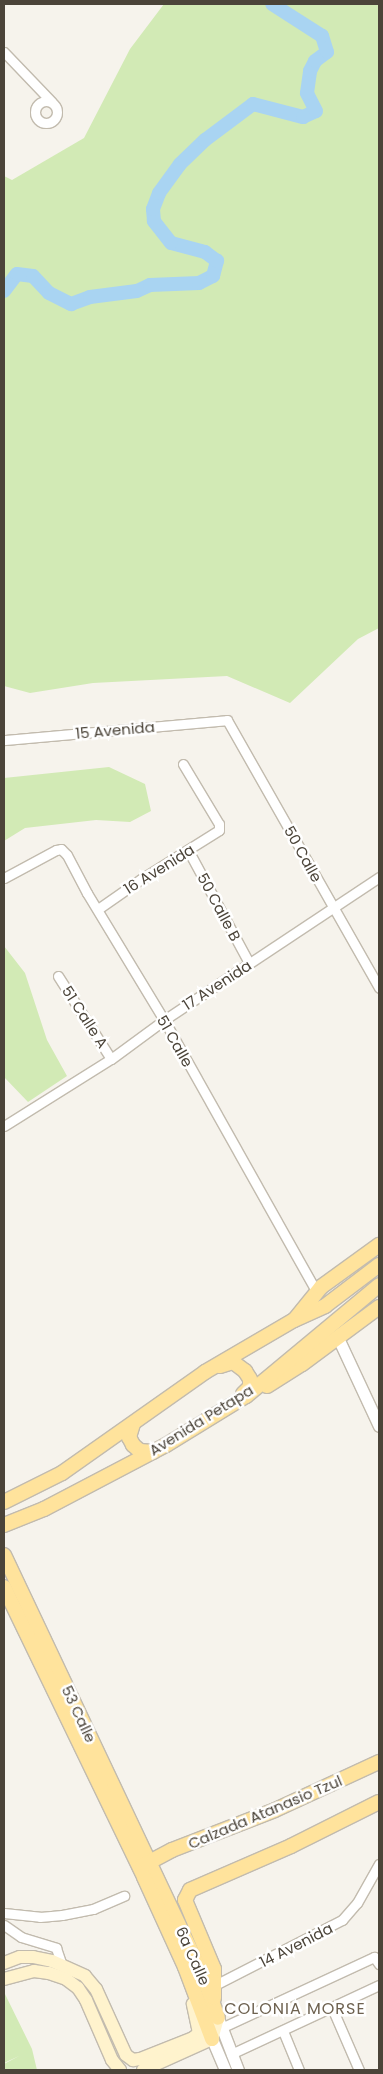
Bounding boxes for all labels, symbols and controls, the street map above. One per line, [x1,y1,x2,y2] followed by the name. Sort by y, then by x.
[75,718,155,742] street label: 15 Avenida
[280,823,326,885] street label: 50 Calle
[120,840,198,898] street label: 16 Avenida
[194,870,244,944] street label: 50 Calle B
[179,956,255,1014] street label: 17 Avenida
[58,982,112,1052] street label: 51 Calle A
[153,1012,197,1070] street label: 51 Calle
[146,1381,256,1459] street label: Avenida Petapa
[58,1683,100,1745] street label: 53 Calle
[185,1771,345,1853] street label: Calzada Atanasio Tzul
[256,1919,336,1971] street label: 14 Avenida
[172,1924,214,1988] street label: 6a Calle
[223,1999,367,2019] district label: COLONIA MORSE

